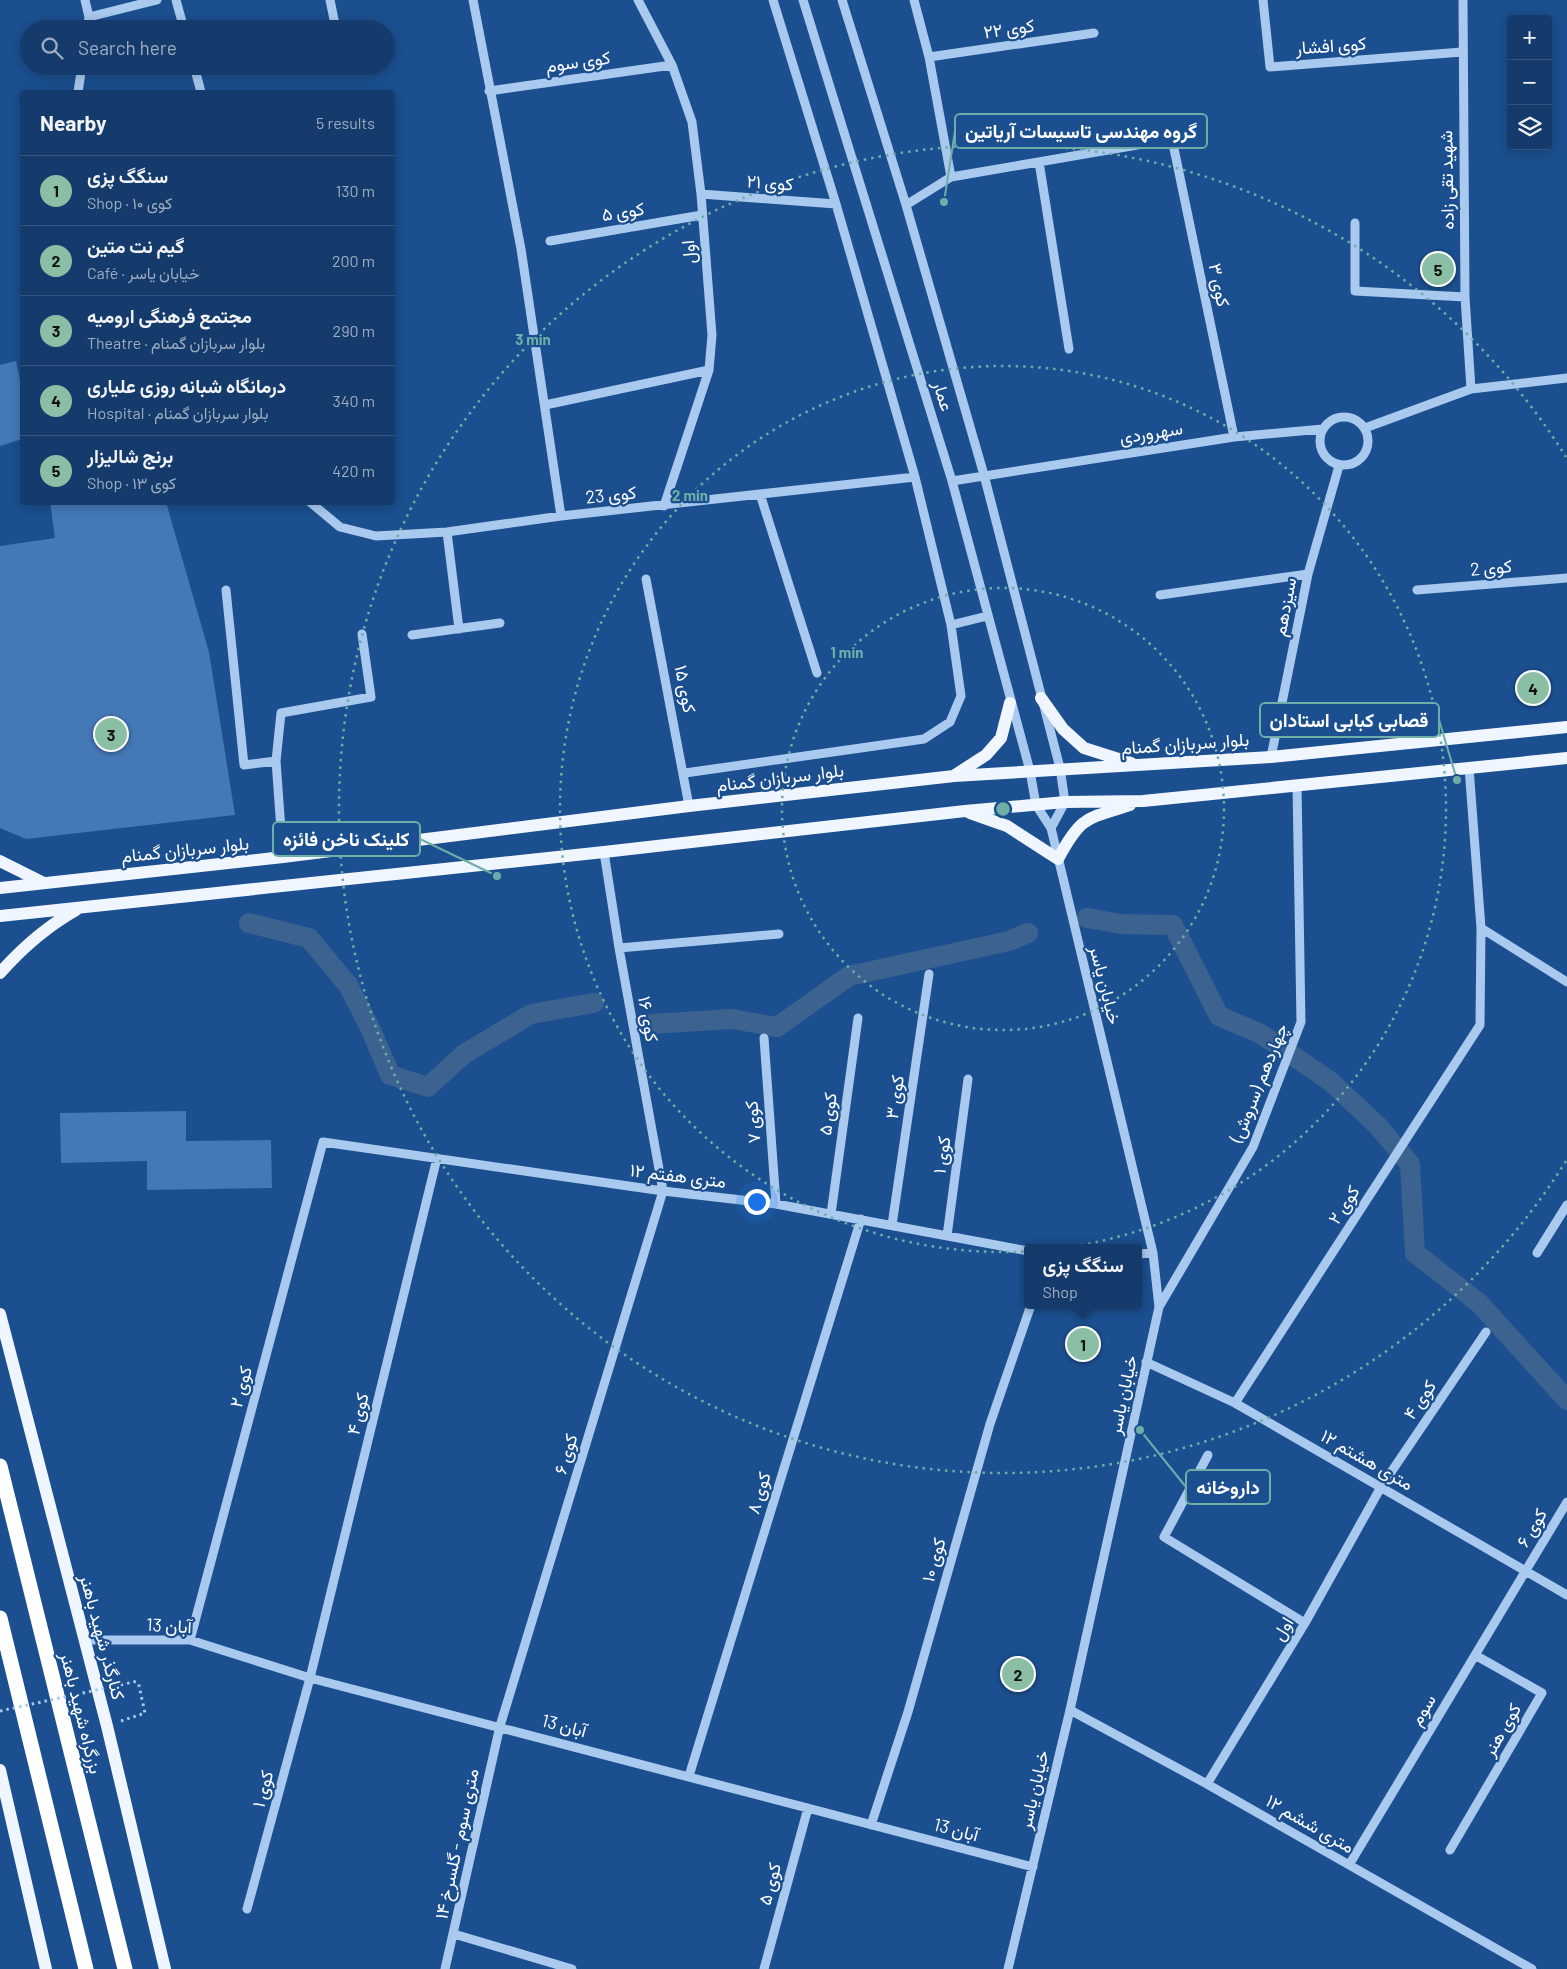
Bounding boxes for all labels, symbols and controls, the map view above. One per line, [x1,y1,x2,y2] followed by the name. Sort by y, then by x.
[982,14,1036,43] street label: کوی ۲۲
[1507,15,1552,150] map controls
[1507,15,1552,60] button: +
[20,20,395,75] search box
[1294,32,1367,60] street label: کوی افشار
[38,34,66,62] icon: search
[78,36,177,59] text: Search here
[544,46,612,78] street label: کوی سوم
[1507,60,1552,105] button: −
[1507,105,1552,150] button: layers
[40,110,106,135] text: Nearby
[316,113,375,132] text: 5 results
[955,114,1207,148] callout: گروه مهندسی تاسیسات آریاتین
[965,119,1197,144] text: گروه مهندسی تاسیسات آریاتین
[1434,130,1459,230] street label: شهید تقی زاده
[87,164,168,187] text: سنگگ پزی
[746,169,794,196] street label: کوی ۲۱
[53,181,59,200] text: 1
[336,181,375,200] text: 130 m
[87,193,172,212] text: Shop · کوی ۱۰
[600,197,646,226] street label: کوی ۵
[87,234,184,257] text: گیم نت متین
[676,239,701,265] street label: اول
[1422,250,1454,288] pin: 5
[52,251,60,270] text: 2
[332,251,375,270] text: 200 m
[1204,261,1235,309] street label: کوی ۳
[87,263,200,282] text: Café · خیابان یاسر
[87,304,252,327] text: مجتمع فرهنگی ارومیه
[52,321,60,340] text: 3
[333,321,375,340] text: 290 m
[515,330,551,348] text: 3 min
[87,333,265,352] text: Theatre · بلوار سربازان گمنام
[87,374,286,397] text: درمانگاه شبانه روزی علیاری
[928,377,959,414] street label: عمار
[51,391,61,410] text: 4
[332,391,375,410] text: 340 m
[87,403,268,422] text: Hospital · بلوار سربازان گمنام
[1118,416,1184,449] street label: سهروردی
[87,444,173,467] text: برنج شالیزار
[52,461,60,480] text: 5
[332,461,375,480] text: 420 m
[87,473,176,492] text: Shop · کوی ۱۳
[584,480,638,509] street label: کوی 23
[672,486,708,504] text: 2 min
[1469,554,1513,581] street label: کوی 2
[1268,576,1302,638] street label: سیزدهم
[831,643,863,661] text: 1 min
[670,663,701,715] street label: کوی ۱۵
[1517,669,1549,707] pin: 4
[1260,703,1439,737] callout: قصابی کبابی استادان
[1270,708,1429,732] text: قصابی کبابی استادان
[95,715,127,753] pin: 3
[1120,728,1250,760] street label: بلوار سربازان گمنام
[715,758,845,798] street label: بلوار سربازان گمنام
[994,800,1012,818] centre of rings
[273,822,420,856] callout: کلینک ناخن فائزه
[283,827,410,852] text: کلینک ناخن فائزه
[120,831,250,869] street label: بلوار سربازان گمنام
[1084,942,1126,1027] street label: خیابان یاسر
[633,994,664,1044] street label: کوی ۱۶
[1224,1020,1294,1147] street label: چهاردهم (سروش)
[880,1073,909,1120] street label: کوی ۳
[813,1091,842,1137] street label: کوی ۵
[740,1100,765,1144] street label: کوی ۷
[928,1135,956,1175] street label: کوی ۱
[628,1158,728,1194] street label: ۱۲ متری هفتم
[1323,1181,1365,1228] street label: کوی ۲
[744,1189,770,1215] your location
[1024,1244,1142,1309] popup
[1042,1253,1124,1276] text: سنگگ پزی
[1042,1282,1078,1301] text: Shop
[1067,1325,1099,1363] pin: 1
[1103,1353,1142,1438] street label: خیابان یاسر
[224,1364,257,1410] street label: کوی ۲
[1398,1376,1441,1424] street label: کوی ۴
[341,1390,374,1437] street label: کوی ۴
[1316,1424,1418,1496] street label: ۱۲ متری هشتم
[549,1431,583,1477] street label: کوی ۶
[741,1469,776,1517] street label: کوی ۸
[1186,1470,1270,1504] callout: داروخانه
[1196,1475,1260,1500] text: داروخانه
[1511,1504,1552,1551] street label: کوی ۶
[916,1535,951,1585] street label: کوی ۱۰
[74,1571,130,1702] street label: کنارگذر شهید باهنر
[146,1613,194,1637] street label: 13 آبان
[1267,1613,1299,1645] street label: اول
[55,1649,108,1776] street label: بزرگراه شهید باهنر
[1002,1655,1034,1693] pin: 2
[1404,1690,1442,1730] street label: سوم
[1477,1699,1526,1761] street label: کوی هنر
[539,1709,591,1742] street label: 13 آبان
[1013,1748,1054,1833] street label: خیابان یاسر
[429,1766,485,1922] street label: ۱۴ متری سوم - گلسرخ
[247,1768,278,1810] street label: کوی ۱
[1261,1789,1359,1859] street label: ۱۲ متری ششم
[931,1813,983,1846] street label: 13 آبان
[753,1860,786,1908] street label: کوی ۵

